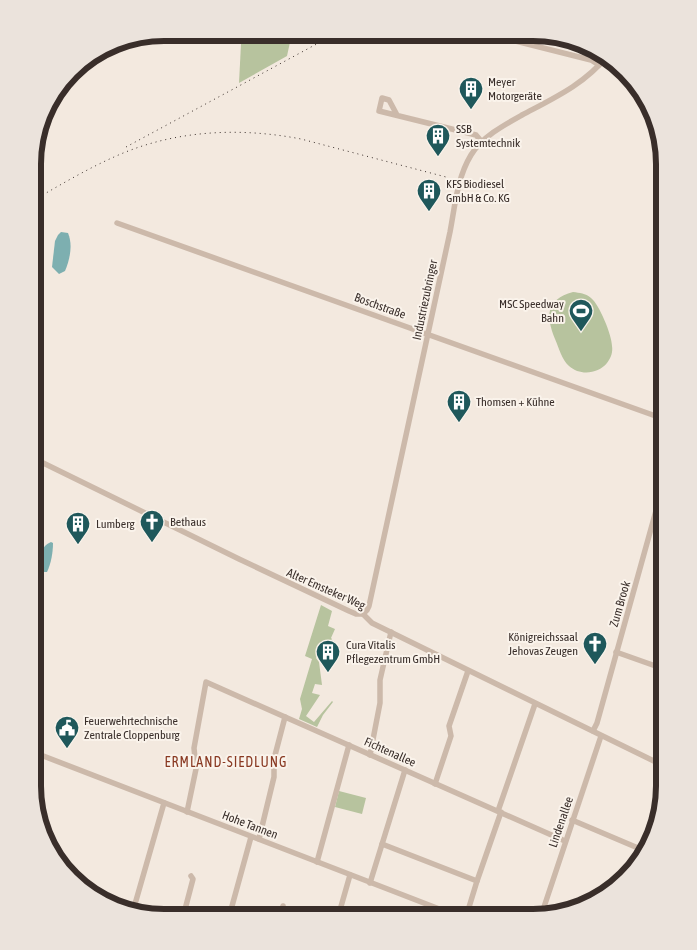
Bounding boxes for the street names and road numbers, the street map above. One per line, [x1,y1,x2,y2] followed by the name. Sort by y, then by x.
[410,258,440,341] street label: Industriezubringer
[352,290,408,322] street label: Boschstraße
[285,565,368,613] street label: Alter Emsteker Weg
[607,579,633,629] street label: Zum Brook
[362,734,418,770] street label: Fichtenallee
[546,795,576,849] street label: Lindenallee
[220,808,280,842] street label: Hohe Tannen

